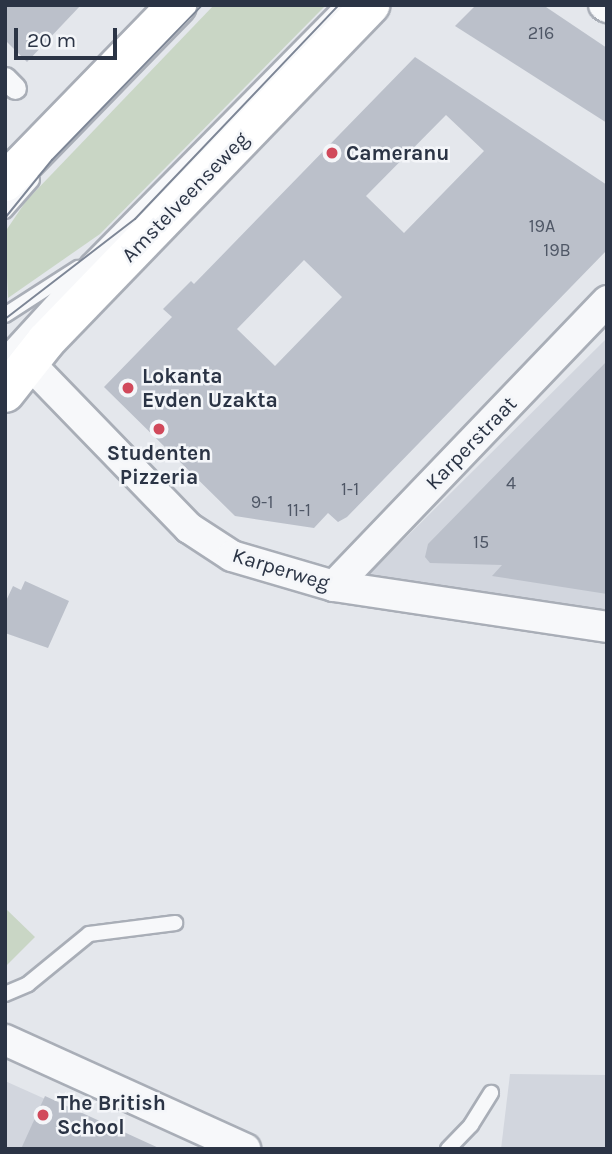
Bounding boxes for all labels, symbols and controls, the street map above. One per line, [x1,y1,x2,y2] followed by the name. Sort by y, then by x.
[18,14,121,58] scale bar
[528,22,554,44] house number: 216
[27,28,76,52] text: 20 m
[116,126,254,268] street label: Amstelveenseweg
[346,140,449,166] place label: Cameranu
[324,145,340,161] marker: Cameranu
[529,215,555,237] house number: 19A
[543,239,571,261] house number: 19B
[142,363,278,413] place label: Lokanta Evden Uzakta
[120,380,136,396] marker: Lokanta Evden Uzakta
[420,391,522,495] street label: Karperstraat
[151,421,167,437] marker: Studenten Pizzeria
[107,440,211,490] place label: Studenten Pizzeria
[506,472,516,494] house number: 4
[341,478,359,500] house number: 1-1
[251,491,273,513] house number: 9-1
[287,499,311,521] house number: 11-1
[473,531,489,553] house number: 15
[229,542,333,596] street label: Karperweg
[57,1090,166,1140] place label: The British School
[35,1107,51,1123] marker: The British School

